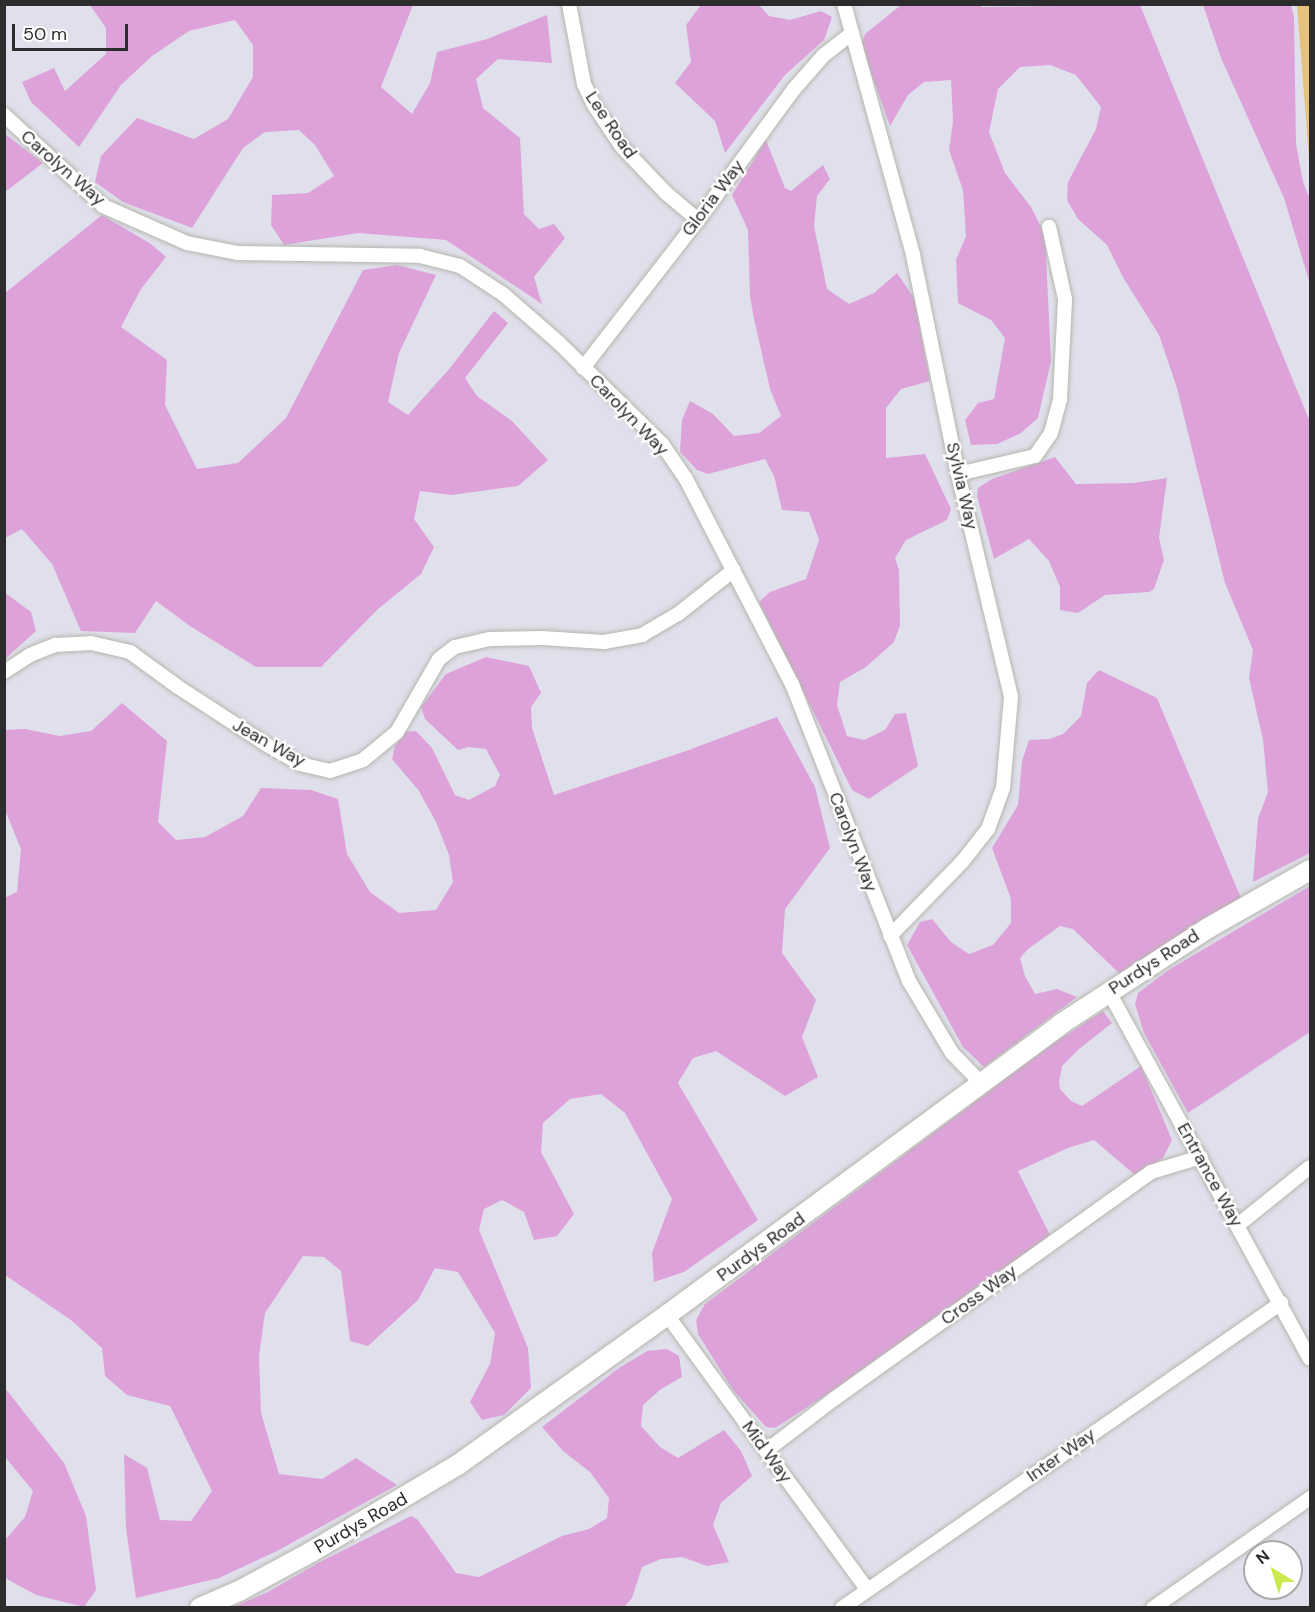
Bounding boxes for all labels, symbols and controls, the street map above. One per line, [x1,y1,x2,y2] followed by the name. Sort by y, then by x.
[15,12,130,50] scale bar
[23,22,67,46] text: 50 m
[581,87,641,163] street label: Lee Road
[16,125,110,211] street label: Carolyn Way
[677,156,749,240] street label: Gloria Way
[585,370,673,460] street label: Carolyn Way
[941,440,983,532] street label: Sylvia Way
[229,714,309,772] street label: Jean Way
[824,789,882,895] street label: Carolyn Way
[1105,925,1203,999] street label: Purdys Road
[1173,1119,1247,1231] street label: Entrance Way
[713,1208,809,1286] street label: Purdys Road
[937,1260,1021,1330] street label: Cross Way
[737,1417,797,1487] street label: Mid Way
[1022,1423,1100,1487] street label: Inter Way
[311,1488,411,1558] street label: Purdys Road
[1243,1540,1303,1600] north arrow
[1252,1545,1274,1569] text: N

